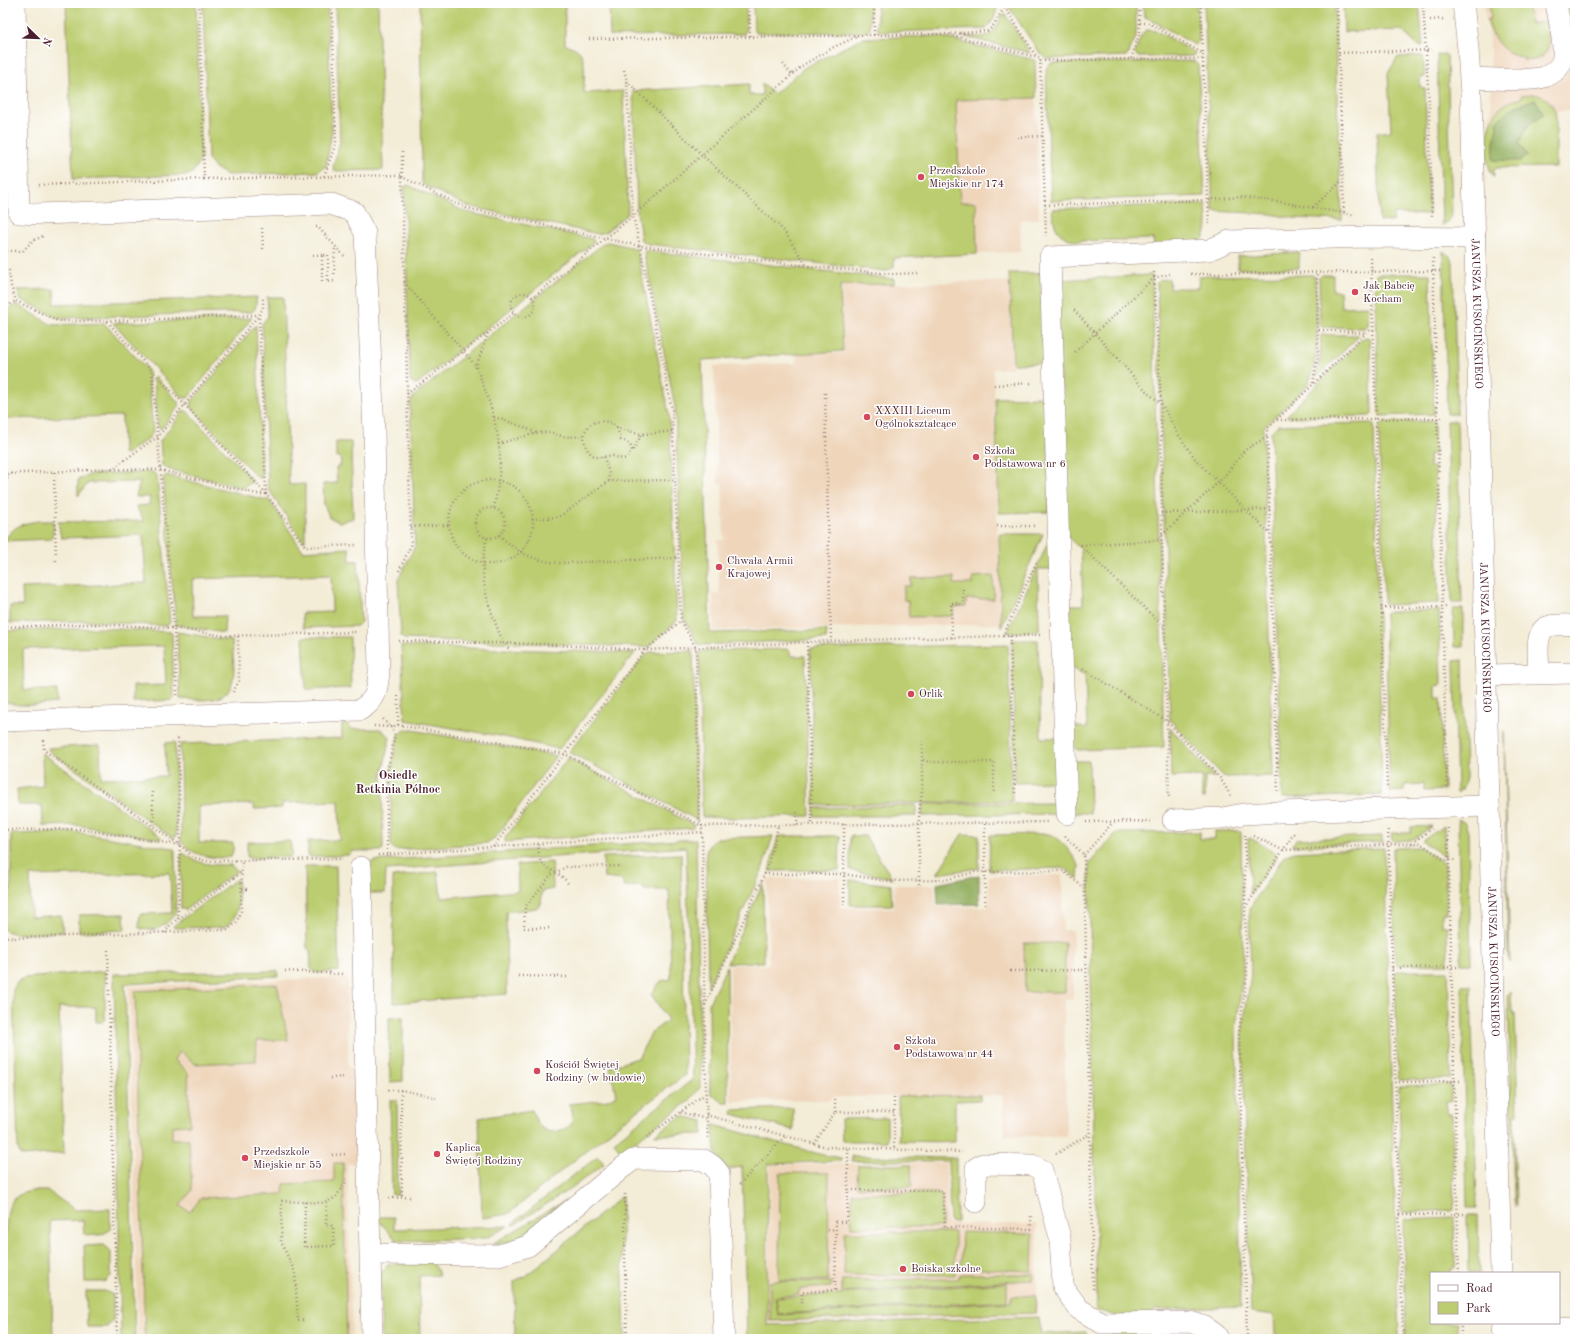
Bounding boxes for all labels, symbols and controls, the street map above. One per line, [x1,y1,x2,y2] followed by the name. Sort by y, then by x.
[18,18,58,58] north arrow
[39,35,53,48] text: N
[929,166,1004,190] place label: Przedszkole Miejskie nr 174
[916,172,926,182] marker: Przedszkole Miejskie nr 174
[1469,238,1485,389] street label: JANUSZA KUSOCIŃSKIEGO
[1363,281,1415,305] place label: Jak Babcię Kocham
[1350,287,1360,297] marker: Jak Babcię Kocham
[875,406,956,430] place label: XXXIII Liceum Ogólnokształcące
[862,412,872,422] marker: XXXIII Liceum Ogólnokształcące
[984,446,1066,470] place label: Szkoła Podstawowa nr 6
[971,452,981,462] marker: Szkoła Podstawowa nr 6
[727,556,793,580] place label: Chwała Armii Krajowej
[714,562,724,572] marker: Chwała Armii Krajowej
[1477,562,1493,713] street label: JANUSZA KUSOCIŃSKIEGO
[906,689,916,699] marker: Orlik
[919,689,943,700] place label: Orlik
[356,770,441,796] district label: Osiedle Retkinia Północ
[1486,886,1501,1037] street label: JANUSZA KUSOCIŃSKIEGO
[905,1036,993,1060] place label: Szkoła Podstawowa nr 44
[892,1042,902,1052] marker: Szkoła Podstawowa nr 44
[545,1058,646,1084] place label: Kościół Świętej Rodziny (w budowie)
[532,1066,542,1076] marker: Kościół Świętej Rodziny (w budowie)
[445,1143,523,1167] place label: Kaplica Świętej Rodziny
[253,1147,322,1171] place label: Przedszkole Miejskie nr 55
[432,1149,442,1159] marker: Kaplica Świętej Rodziny
[240,1153,250,1163] marker: Przedszkole Miejskie nr 55
[898,1264,908,1274] marker: Boiska szkolne
[911,1264,981,1275] place label: Boiska szkolne
[1430,1272,1560,1324] legend
[1466,1283,1493,1295] text: Road
[1466,1303,1491,1315] text: Park

